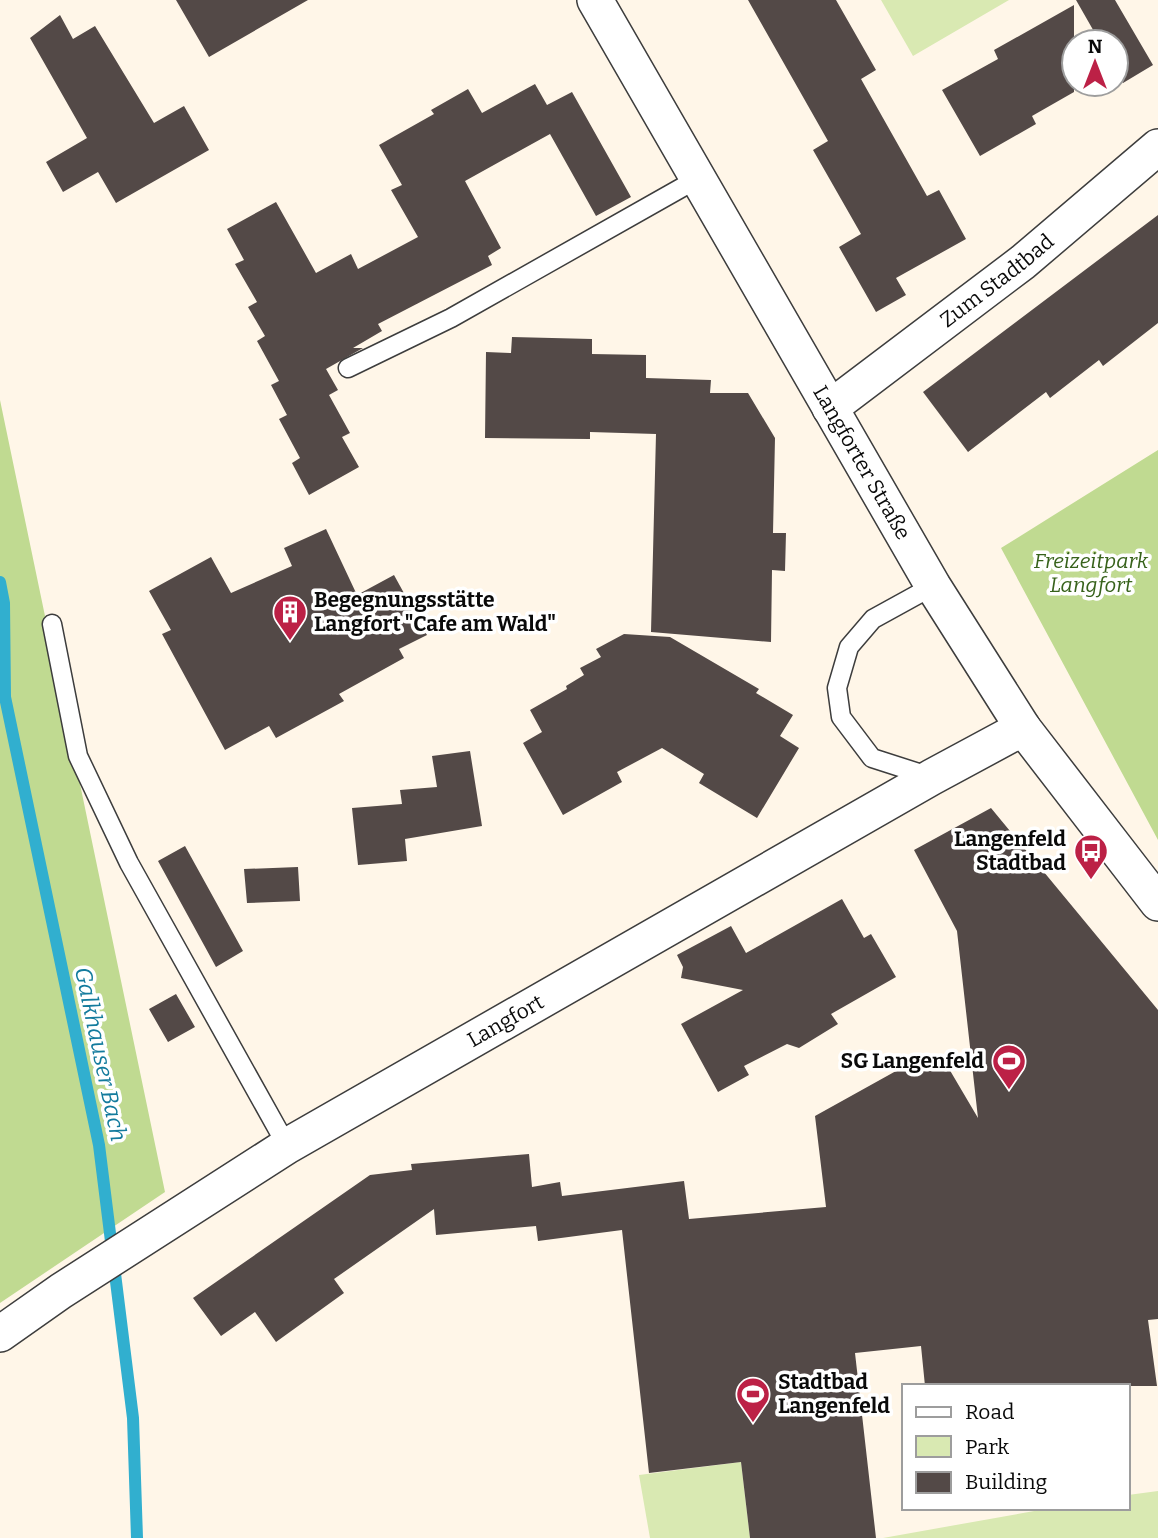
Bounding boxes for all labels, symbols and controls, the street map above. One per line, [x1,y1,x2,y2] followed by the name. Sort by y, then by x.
[1060,28,1130,98] north arrow
[1088,35,1103,58] text: N
[935,228,1059,333] street label: Zum Stadtbad
[807,381,916,544] street label: Langforter Straße
[1034,548,1149,598] park label: Freizeitpark Langfort
[314,587,556,637] place label: Begegnungsstätte Langfort "Cafe am Wald"
[271,593,309,642] building icon: Begegnungsstätte Langfort "Cafe am Wald"
[954,826,1066,876] place label: Langenfeld Stadtbad
[1072,832,1110,881] bus stop icon: Langenfeld Stadtbad
[69,964,133,1144] water label: Galkhauser Bach
[463,989,549,1053] street label: Langfort
[990,1042,1028,1091] sports icon: SG Langenfeld
[841,1048,984,1074] place label: SG Langenfeld
[778,1369,890,1419] place label: Stadtbad Langenfeld
[734,1375,772,1424] sports icon: Stadtbad Langenfeld
[902,1384,1130,1510] legend
[965,1399,1014,1425] text: Road
[965,1434,1009,1460] text: Park
[965,1469,1048,1495] text: Building

